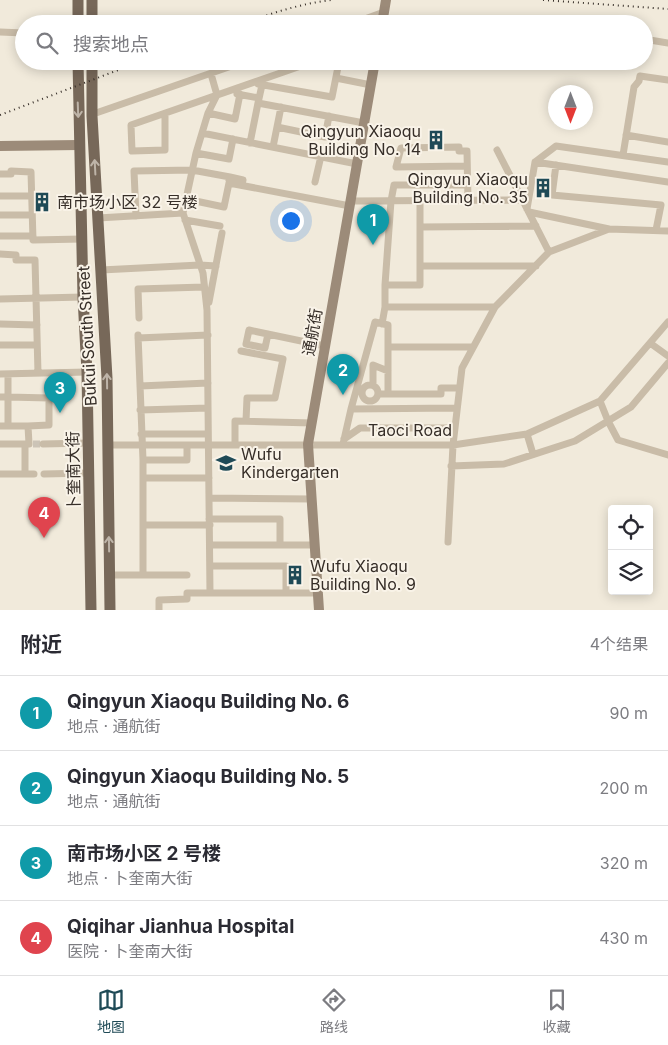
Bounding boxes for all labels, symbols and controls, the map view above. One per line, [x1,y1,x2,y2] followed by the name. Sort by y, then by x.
[15,15,653,70] search box
[33,29,61,57] icon: search
[73,33,149,56] text: 搜索地点
[548,85,593,130] north arrow
[74,102,83,118] one-way arrow
[301,121,421,159] place label: Qingyun Xiaoqu Building No. 14
[425,129,447,151] building icon: Qingyun Xiaoqu Building No. 14
[90,159,99,175] one-way arrow
[408,169,528,207] place label: Qingyun Xiaoqu Building No. 35
[532,177,554,199] building icon: Qingyun Xiaoqu Building No. 35
[31,191,53,213] building icon: 南市场小区 32 号楼
[57,192,198,212] place label: 南市场小区 32 号楼
[357,204,389,245] pin: 1
[278,208,304,234] your location
[73,265,101,407] street label: Bukui South Street
[298,307,326,357] street label: 通航街
[327,354,359,395] pin: 2
[44,372,76,413] pin: 3
[102,374,112,390] one-way arrow
[368,420,452,440] street label: Taoci Road
[62,431,84,511] street label: 卜奎南大街
[241,444,339,482] place label: Wufu Kindergarten
[215,452,237,474] school or university icon: Wufu Kindergarten
[28,497,60,538] pin: 4
[608,505,653,595] map controls
[608,505,653,550] button: locate
[104,536,114,552] one-way arrow
[608,550,653,595] button: layers
[310,556,416,594] place label: Wufu Xiaoqu Building No. 9
[284,564,306,586] building icon: Wufu Xiaoqu Building No. 9
[20,632,62,657] text: 附近
[590,634,648,654] text: 4个结果
[67,690,349,713] text: Qingyun Xiaoqu Building No. 6
[33,703,39,723] text: 1
[609,703,648,723] text: 90 m
[67,716,161,736] text: 地点 · 通航街
[67,765,349,788] text: Qingyun Xiaoqu Building No. 5
[31,778,41,798] text: 2
[600,778,648,798] text: 200 m
[67,791,161,811] text: 地点 · 通航街
[67,842,221,865] text: 南市场小区 2 号楼
[31,853,41,873] text: 3
[600,853,648,873] text: 320 m
[67,868,193,888] text: 地点 · 卜奎南大街
[67,915,294,938] text: Qiqihar Jianhua Hospital
[31,928,41,948] text: 4
[599,928,648,948] text: 430 m
[67,941,193,961] text: 医院 · 卜奎南大街
[97,986,125,1036] tab: 地图
[320,986,348,1036] tab: 路线
[543,986,571,1036] tab: 收藏

